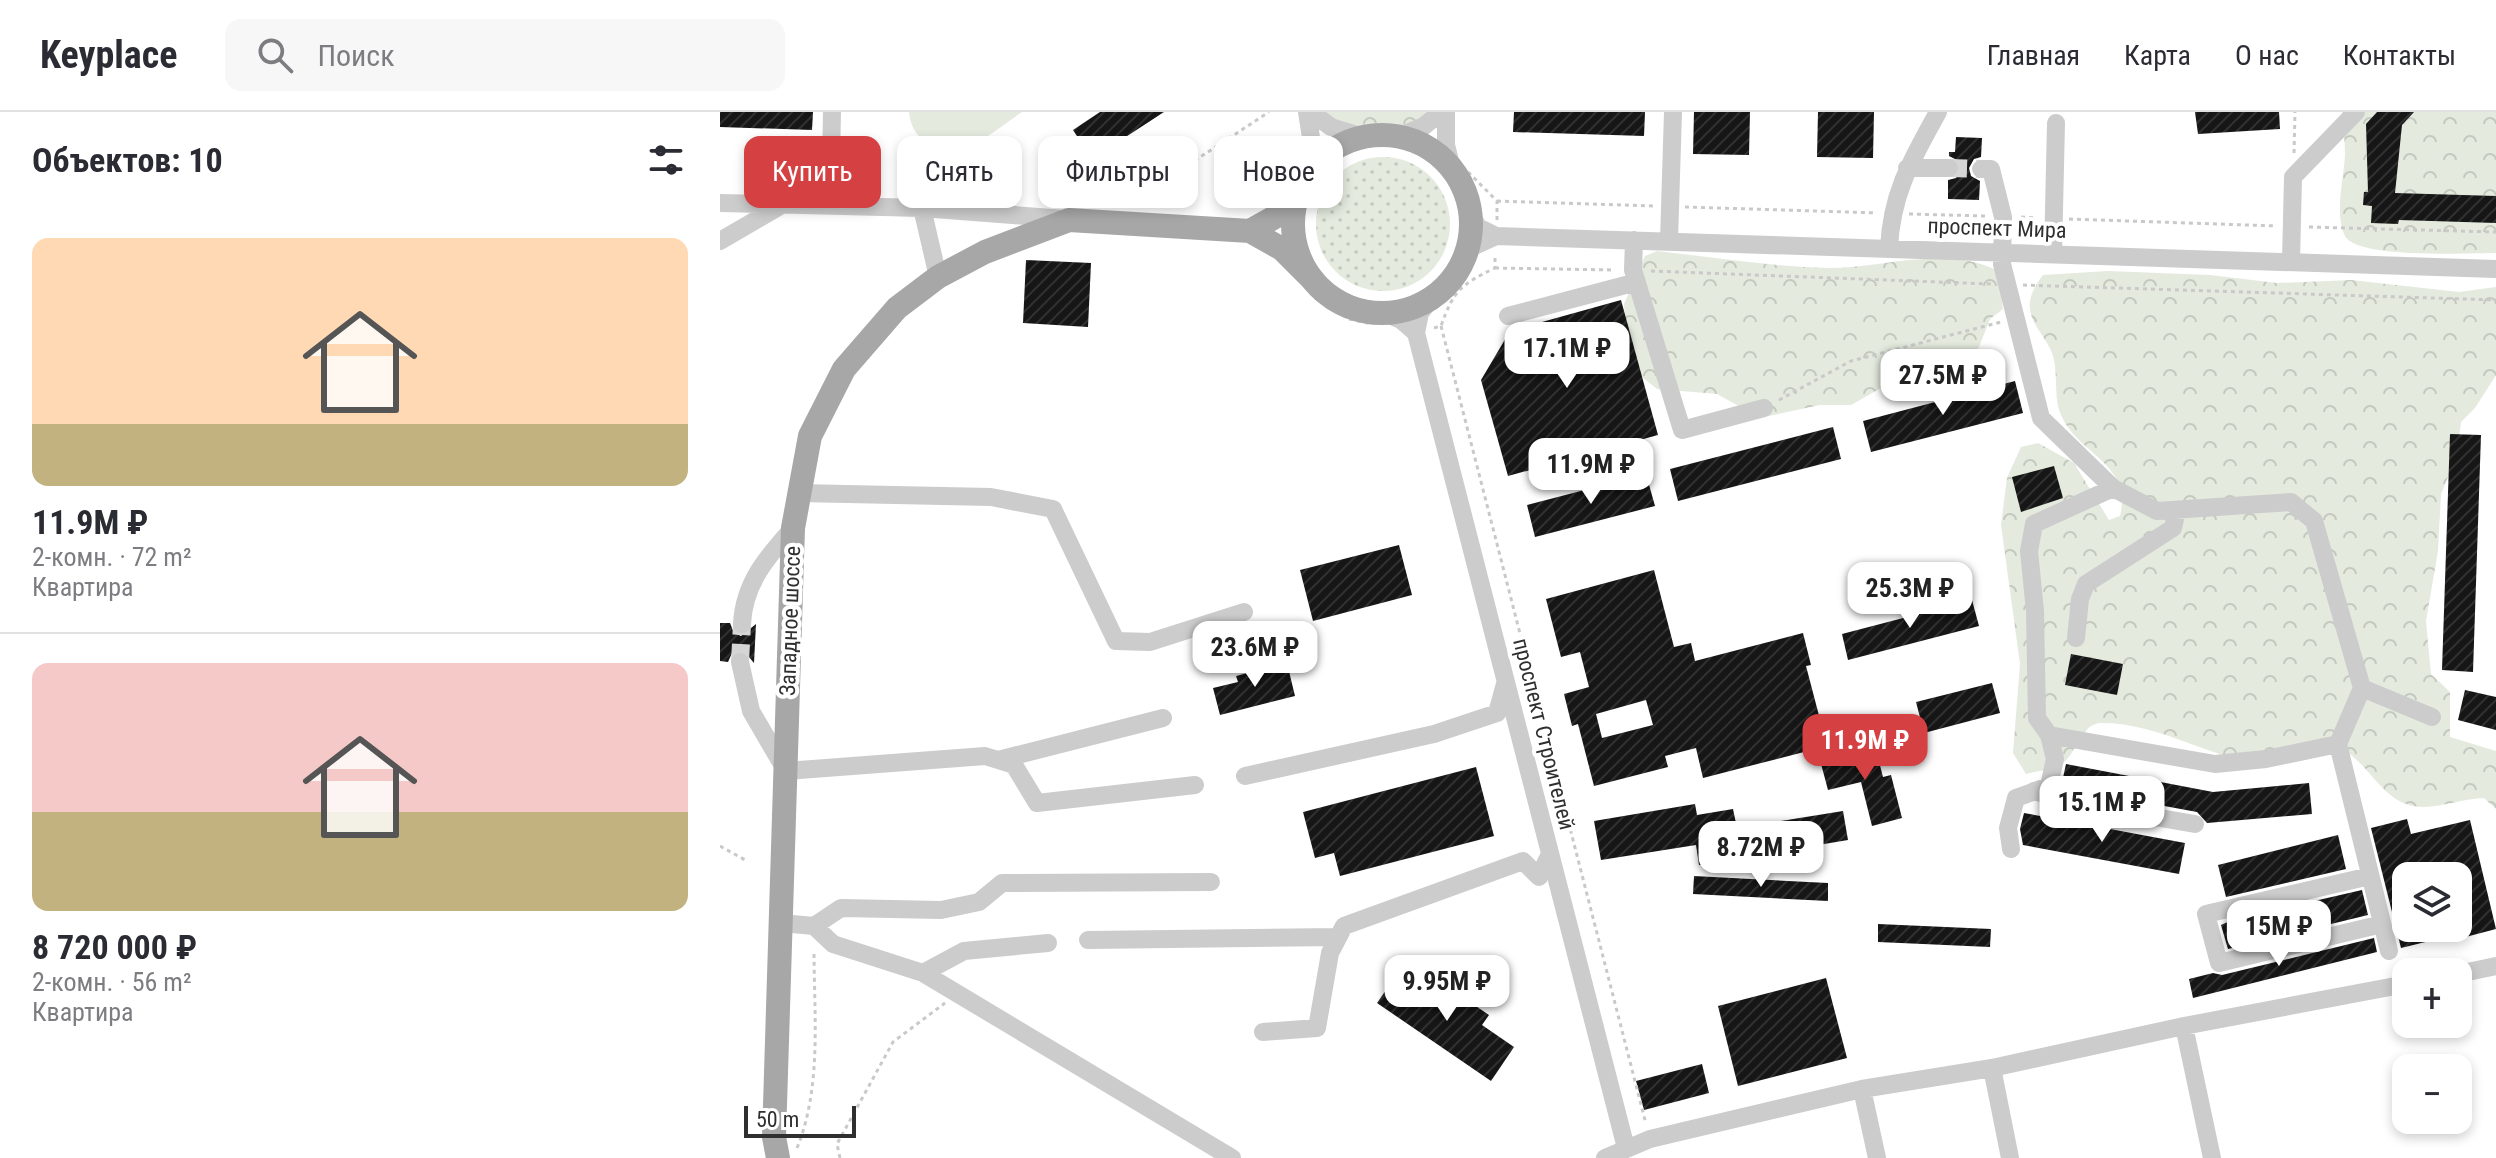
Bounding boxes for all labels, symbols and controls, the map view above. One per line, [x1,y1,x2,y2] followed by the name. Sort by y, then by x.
[225,19,785,91] search box
[40,33,177,77] text: Keyplace
[253,33,297,77] icon: search
[317,38,395,73] text: Поиск
[1987,39,2080,72] text: Главная
[2124,39,2191,72] text: Карта
[2235,39,2299,72] text: О нас
[2343,39,2456,72] text: Контакты
[744,136,881,208] chip: Купить
[897,136,1022,208] chip: Снять
[1038,136,1198,208] chip: Фильтры
[1214,136,1343,208] chip: Новое
[644,138,688,182] icon: filters
[32,140,223,180] text: Объектов: 10
[1927,213,2067,243] street label: проспект Мира
[288,290,432,434] icon: home
[1493,322,1641,390] pin: 17.1M ₽
[1523,333,1611,363] text: 17.1M ₽
[1869,349,2017,417] pin: 27.5M ₽
[1899,360,1987,390] text: 27.5M ₽
[1517,438,1665,506] pin: 11.9M ₽
[1547,449,1635,479] text: 11.9M ₽
[32,502,148,542] text: 11.9M ₽
[32,542,192,572] text: 2-комн. · 72 m²
[775,545,805,697] street label: Западное шоссе
[1836,562,1984,630] pin: 25.3M ₽
[32,572,134,602] text: Квартира
[1866,573,1954,603] text: 25.3M ₽
[1181,621,1329,689] pin: 23.6M ₽
[1211,632,1299,662] text: 23.6M ₽
[1508,636,1580,832] street label: проспект Строителей
[1791,714,1939,782] pin: 11.9M ₽
[288,715,432,859] icon: home
[1821,725,1909,755] text: 11.9M ₽
[2028,776,2176,844] pin: 15.1M ₽
[2058,787,2146,817] text: 15.1M ₽
[1687,821,1835,889] pin: 8.72M ₽
[1717,832,1805,862] text: 8.72M ₽
[2392,862,2472,1134] map controls
[2392,862,2472,942] button: layers
[2223,900,2335,968] pin: 15M ₽
[2245,911,2313,941] text: 15M ₽
[32,927,197,967] text: 8 720 000 ₽
[1373,955,1521,1023] pin: 9.95M ₽
[2392,958,2472,1038] button: +
[1403,966,1491,996] text: 9.95M ₽
[32,967,192,997] text: 2-комн. · 56 m²
[32,997,134,1027] text: Квартира
[2392,1054,2472,1134] button: −
[744,1102,856,1138] scale bar
[756,1107,799,1132] text: 50 m

